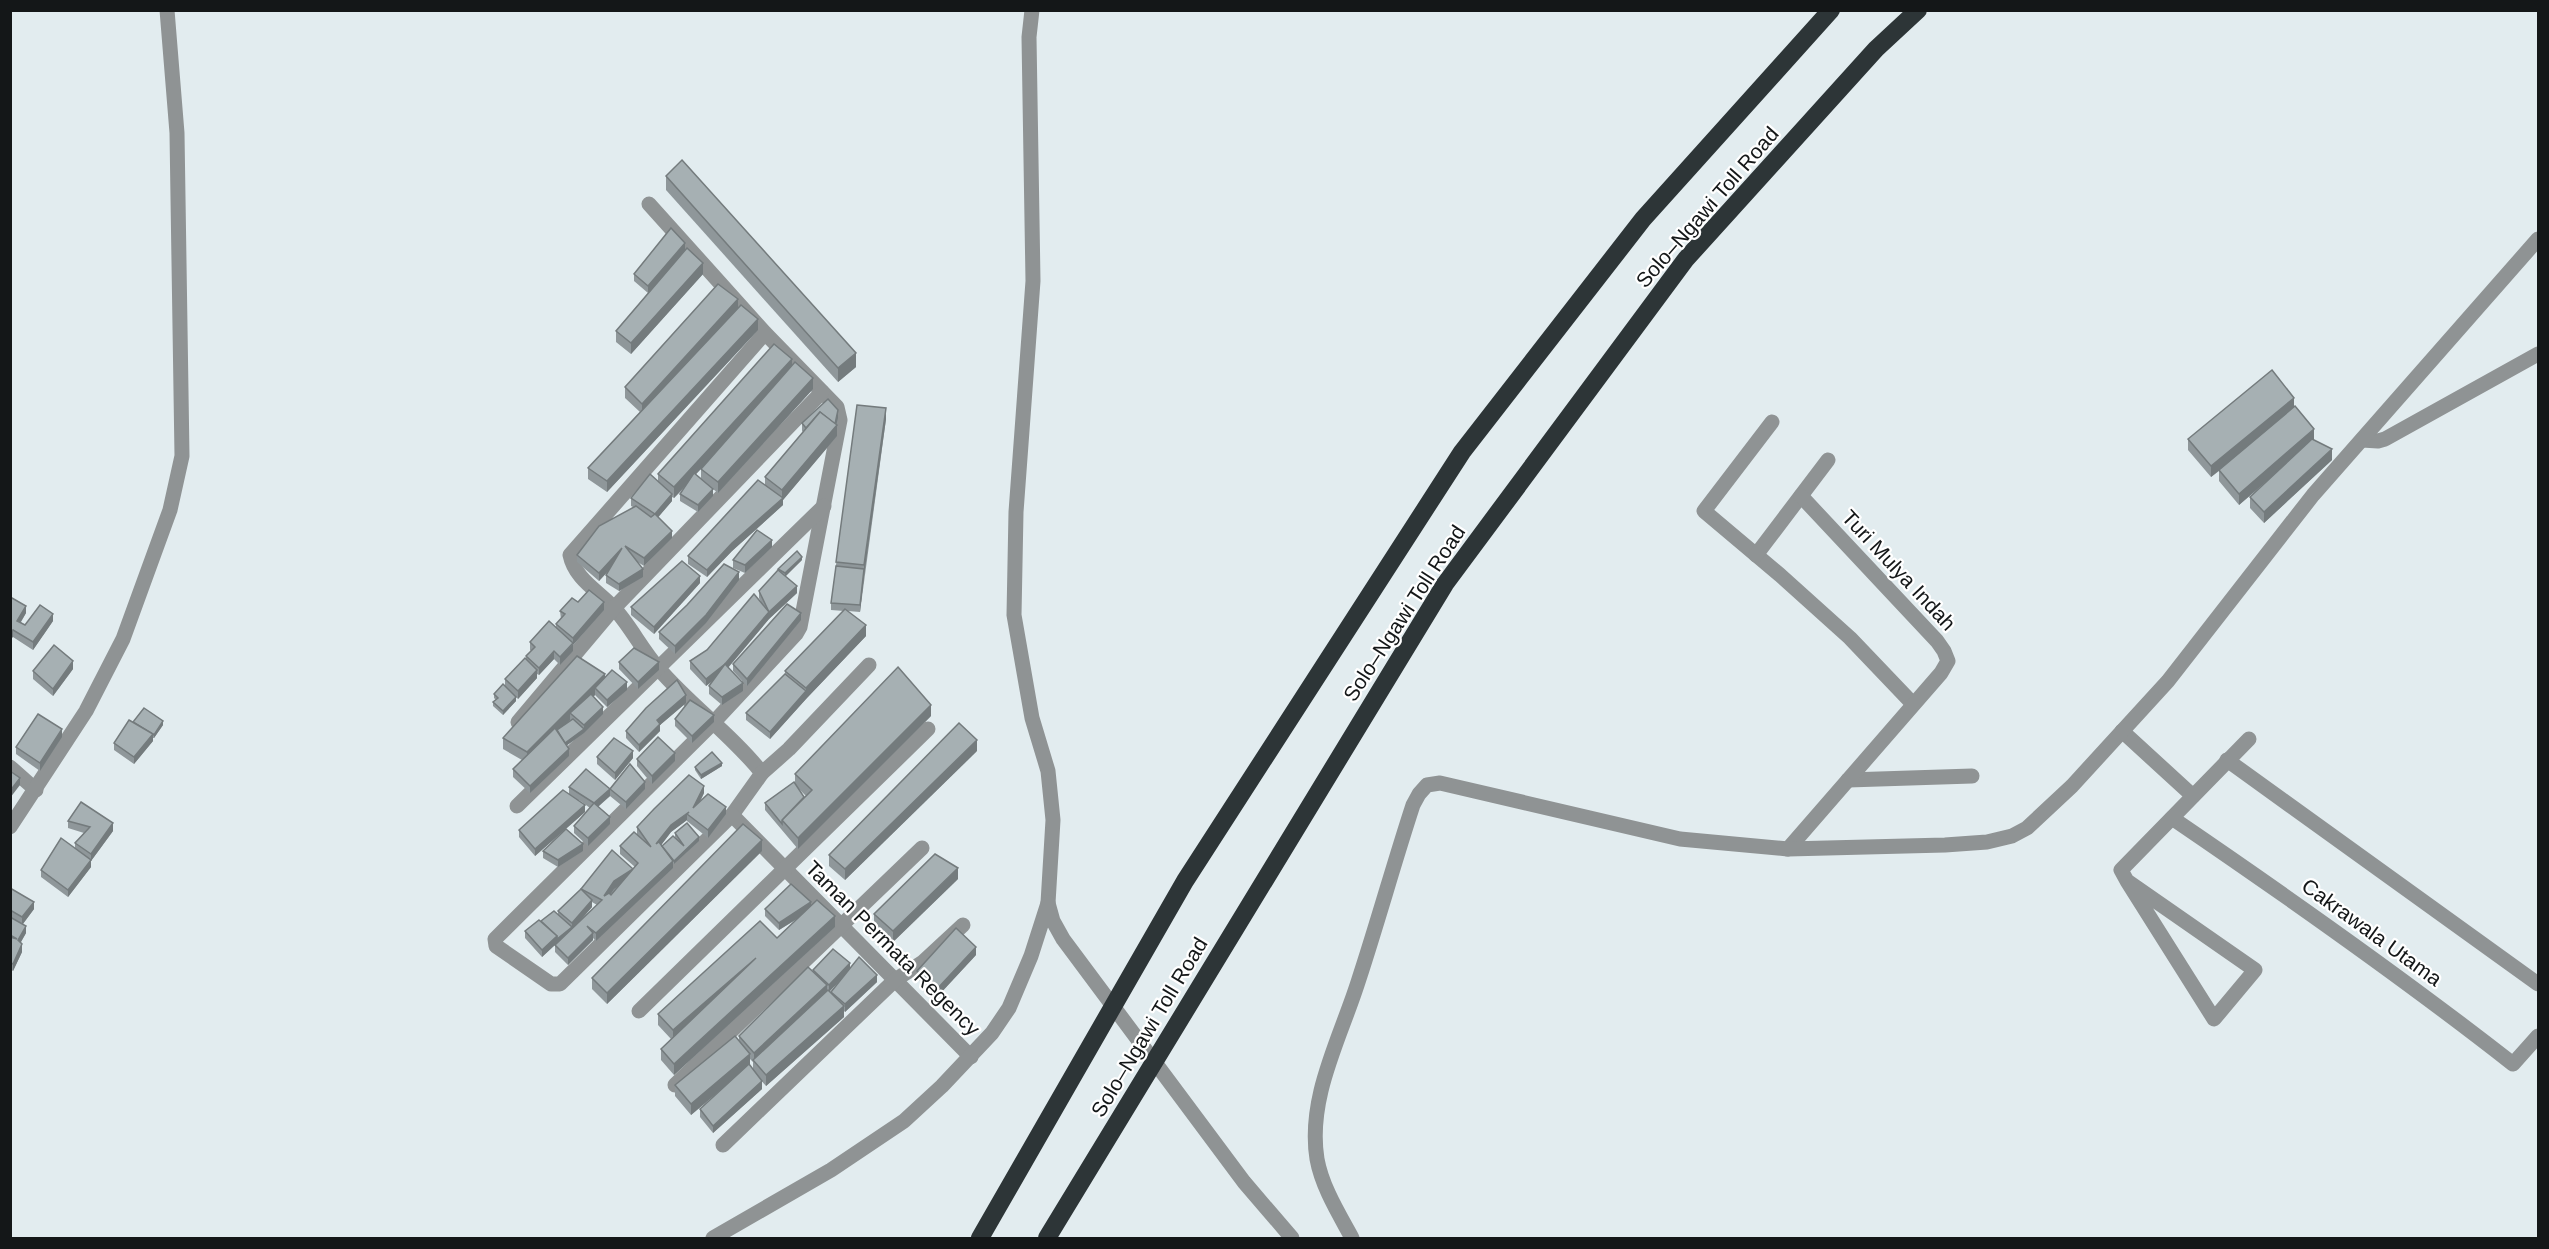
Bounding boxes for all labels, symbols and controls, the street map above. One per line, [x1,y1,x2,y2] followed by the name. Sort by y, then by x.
[1631,122,1783,292] street label: Solo–Ngawi Toll Road
[1838,505,1960,635] street label: Turi Mulya Indah
[1339,521,1469,705] street label: Solo–Ngawi Toll Road
[801,856,985,1040] street label: Taman Permata Regency
[2298,874,2447,991] street label: Cakrawala Utama
[1086,933,1212,1121] street label: Solo–Ngawi Toll Road

